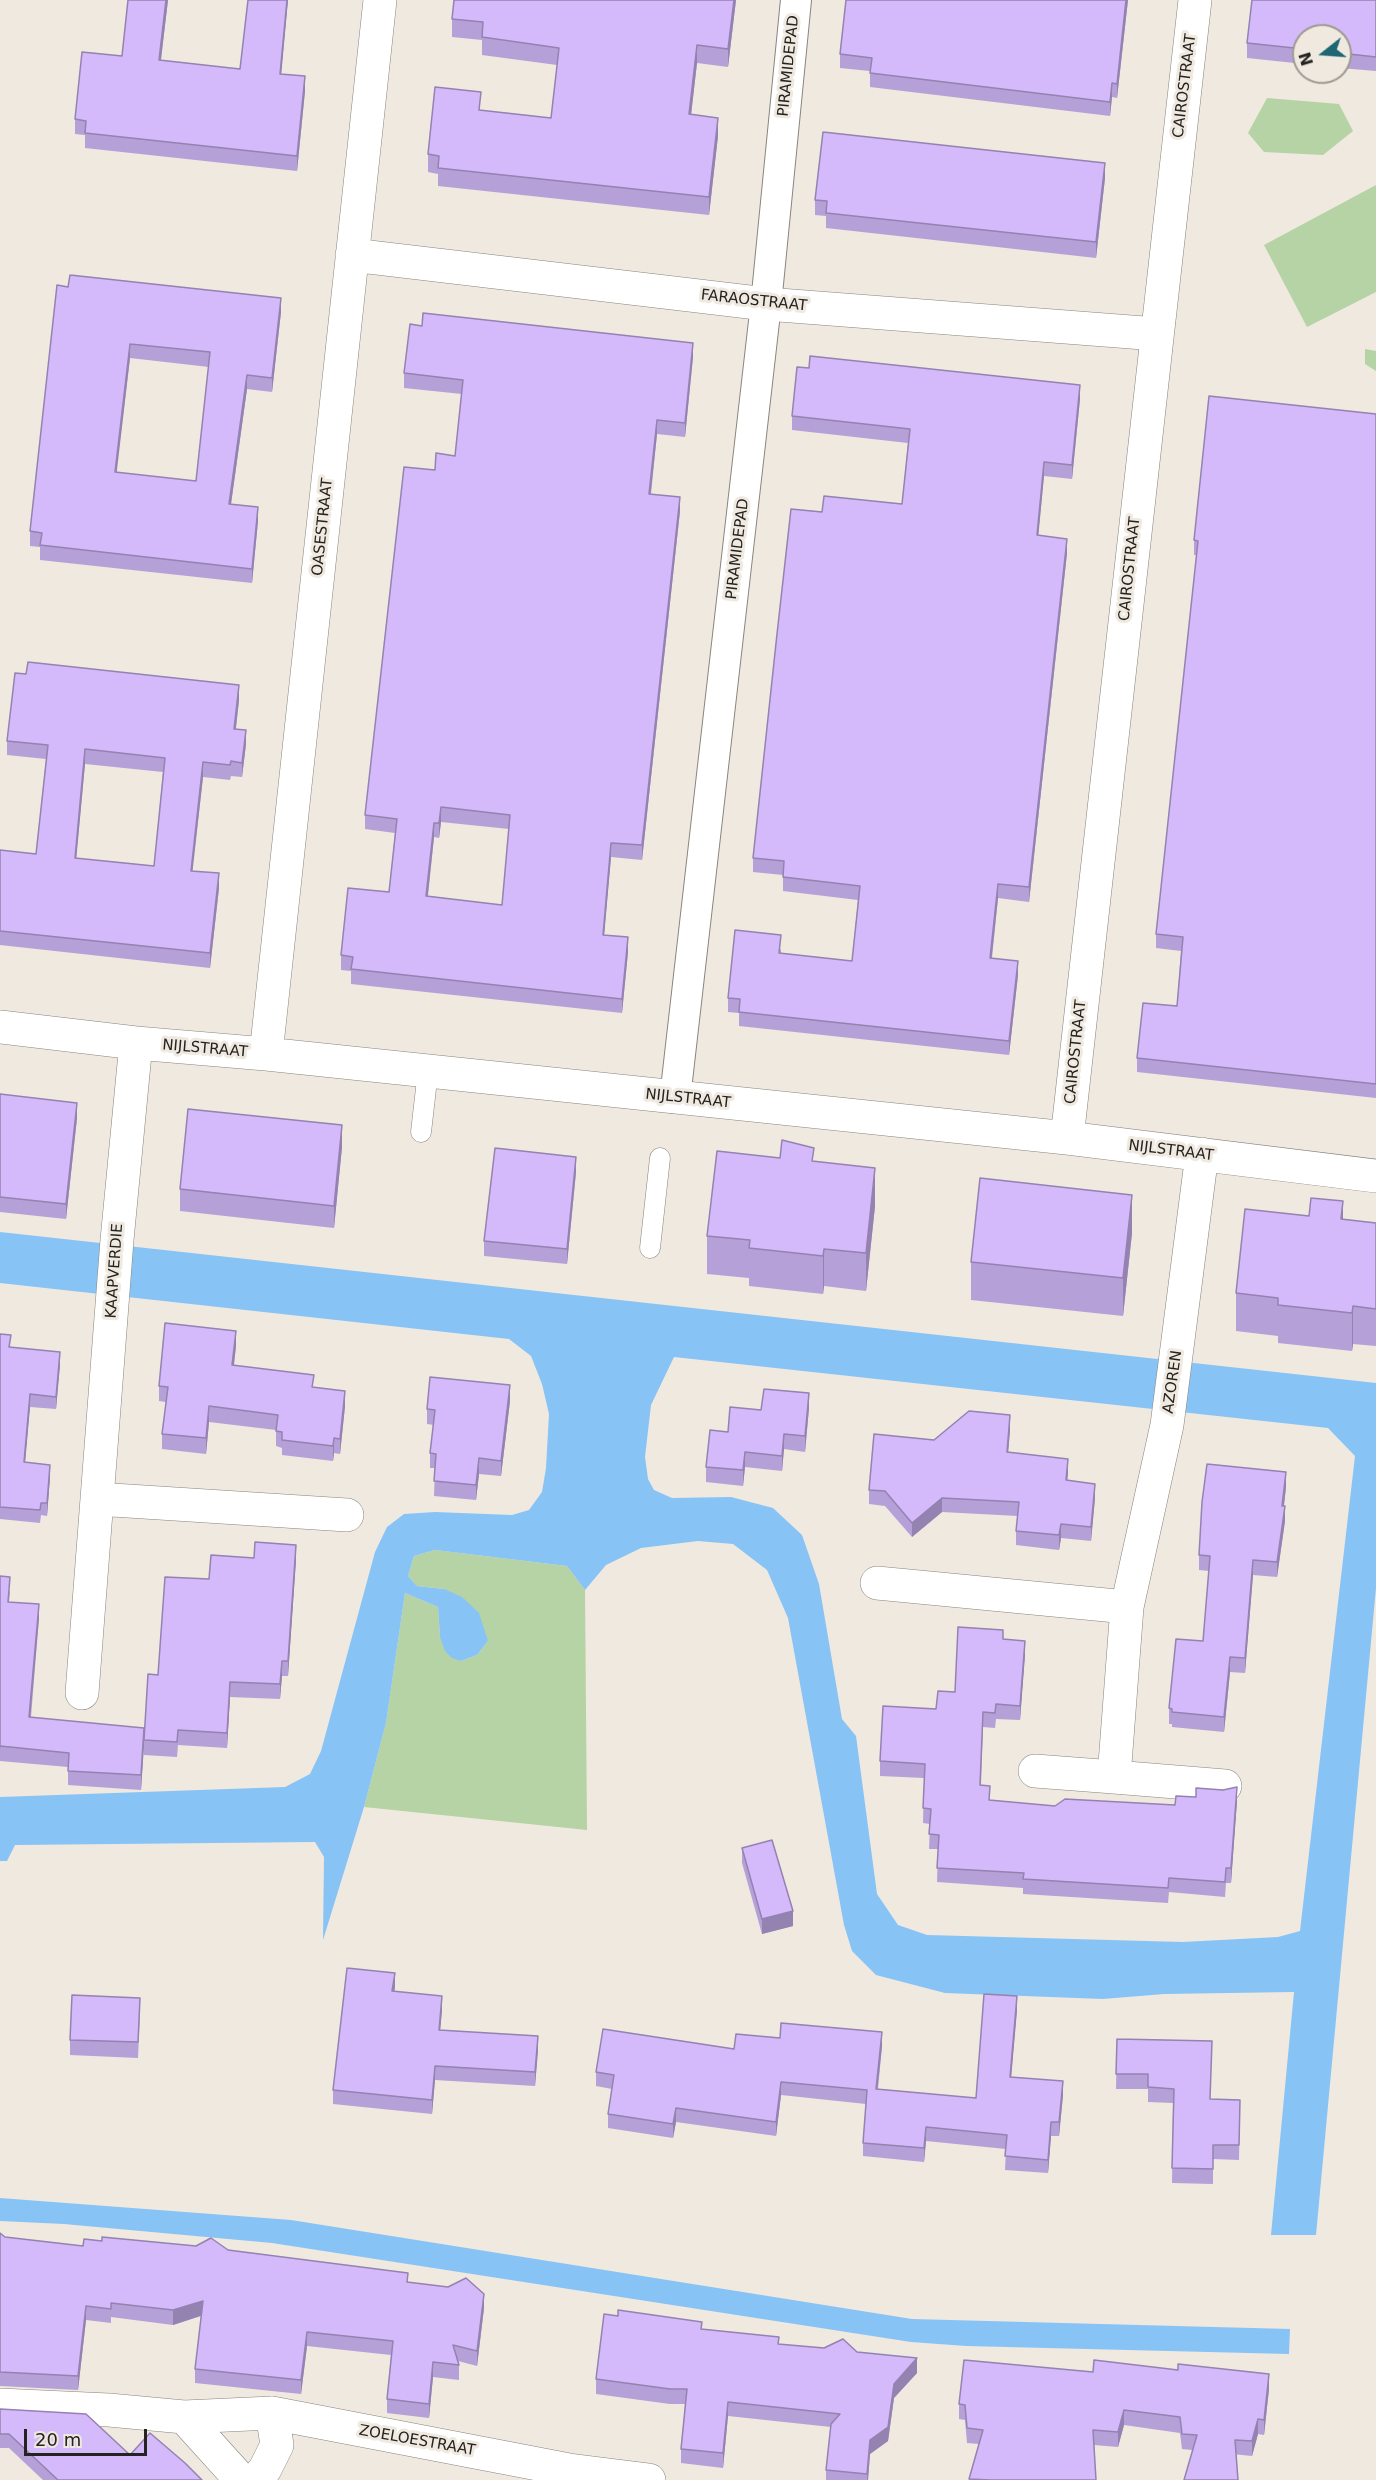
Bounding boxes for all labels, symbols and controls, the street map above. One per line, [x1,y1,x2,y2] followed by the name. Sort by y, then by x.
[775,14,803,118] street label: PIRAMIDEPAD
[1292,24,1352,84] north arrow
[1170,33,1200,139] street label: CAIROSTRAAT
[1295,50,1317,68] text: N
[700,286,808,316] street label: FARAOSTRAAT
[309,477,337,577] street label: OASESTRAAT
[723,497,753,601] street label: PIRAMIDEPAD
[1116,516,1144,622] street label: CAIROSTRAAT
[1062,999,1090,1105] street label: CAIROSTRAAT
[161,1036,249,1062] street label: NIJLSTRAAT
[644,1086,732,1112] street label: NIJLSTRAAT
[1127,1137,1215,1165] street label: NIJLSTRAAT
[103,1223,127,1319] street label: KAAPVERDIE
[1160,1349,1186,1415] street label: AZOREN
[27,2417,150,2455] scale bar
[357,2422,477,2460] street label: ZOELOESTRAAT
[35,2429,81,2450] text: 20 m

